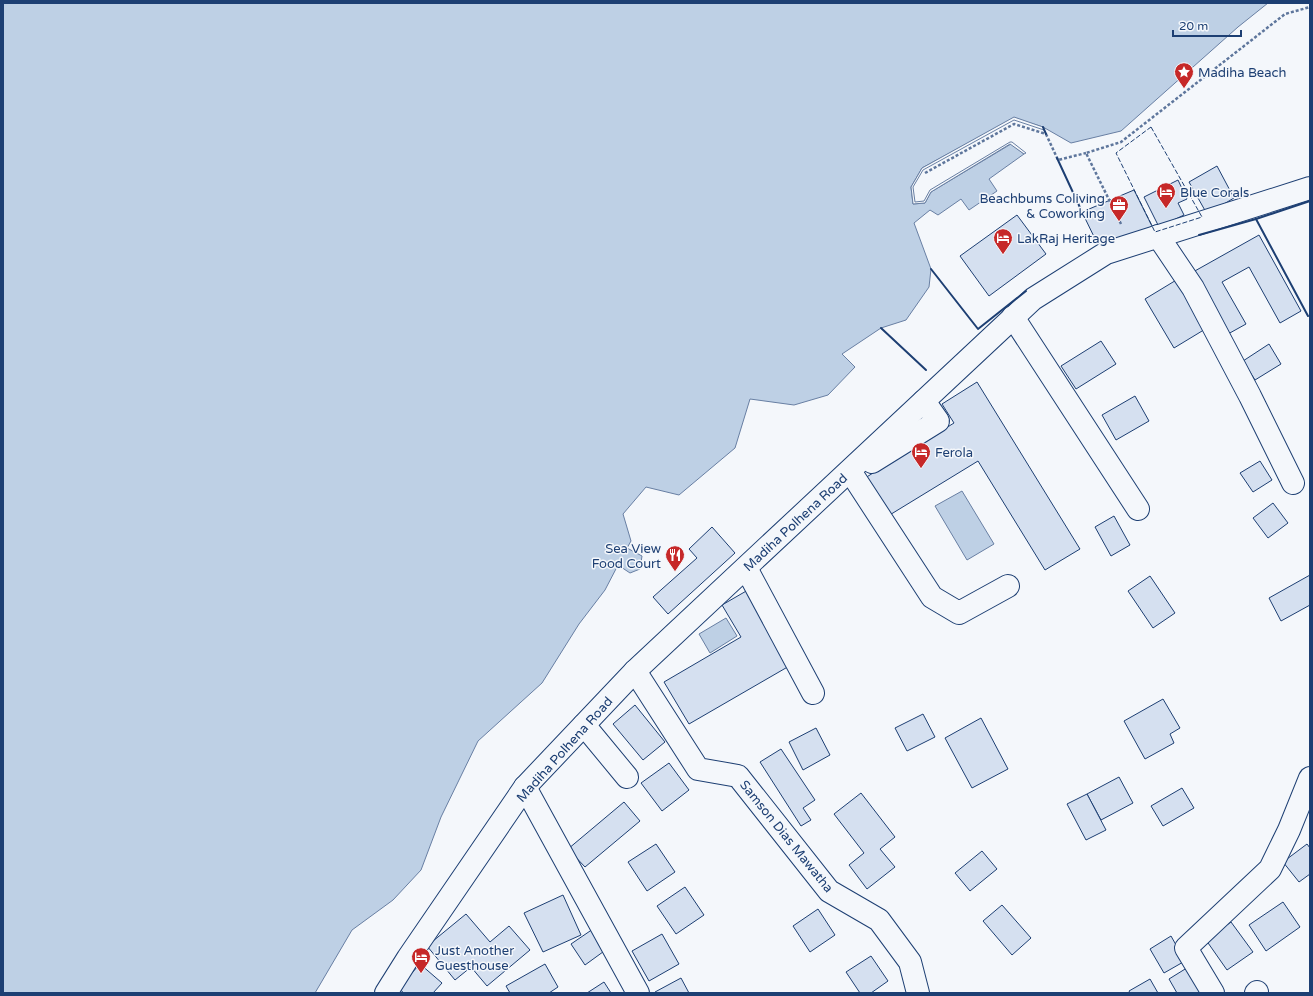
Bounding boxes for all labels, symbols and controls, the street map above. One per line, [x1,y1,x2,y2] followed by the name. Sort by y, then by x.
[1173,12,1241,38] scale bar
[1179,19,1208,33] text: 20 m
[1173,61,1195,89] place icon: Madiha Beach
[1198,65,1286,81] place label: Madiha Beach
[1155,181,1177,209] hotel icon: Blue Corals
[1180,185,1249,201] place label: Blue Corals
[979,191,1105,222] place label: Beachbums Coliving & Coworking
[1108,194,1130,222] office icon: Beachbums Coliving & Coworking
[992,227,1014,255] hotel icon: LakRaj Heritage
[1017,231,1115,247] place label: LakRaj Heritage
[910,441,932,469] hotel icon: Ferola
[935,445,973,461] place label: Ferola
[740,470,851,575] street label: Madiha Polhena Road
[592,541,661,572] place label: Sea View Food Court
[664,544,686,572] restaurant icon: Sea View Food Court
[513,694,616,806] street label: Madiha Polhena Road
[736,777,836,896] street label: Samson Dias Mawatha
[435,943,514,974] place label: Just Another Guesthouse
[410,946,432,974] hotel icon: Just Another Guesthouse

